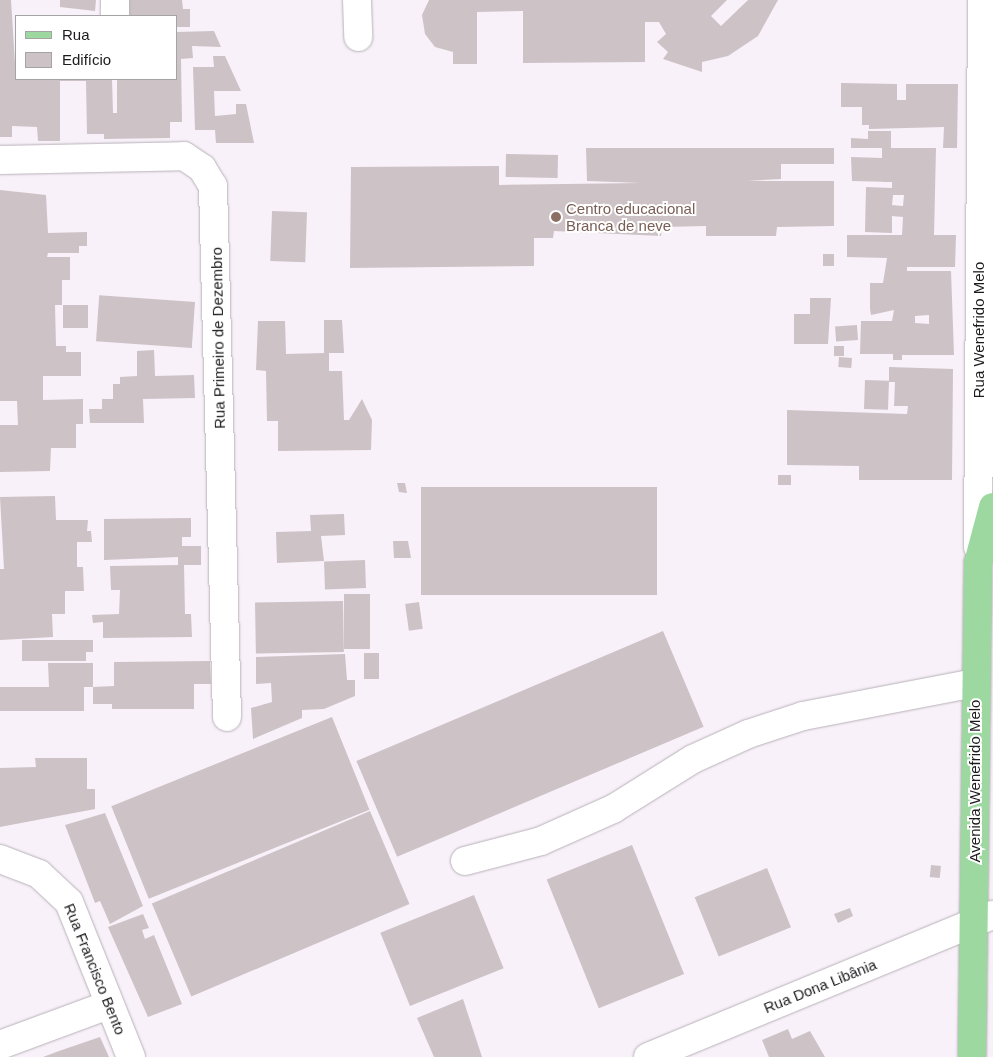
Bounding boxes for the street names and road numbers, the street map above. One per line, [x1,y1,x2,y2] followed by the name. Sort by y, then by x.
[207,247,229,429] street label: Rua Primeiro de Dezembro
[970,262,988,398] street label: Rua Wenefrido Melo
[966,700,984,862] street label: Avenida Wenefrido Melo
[60,901,130,1037] street label: Rua Francisco Bento
[761,955,879,1017] street label: Rua Dona Libânia

